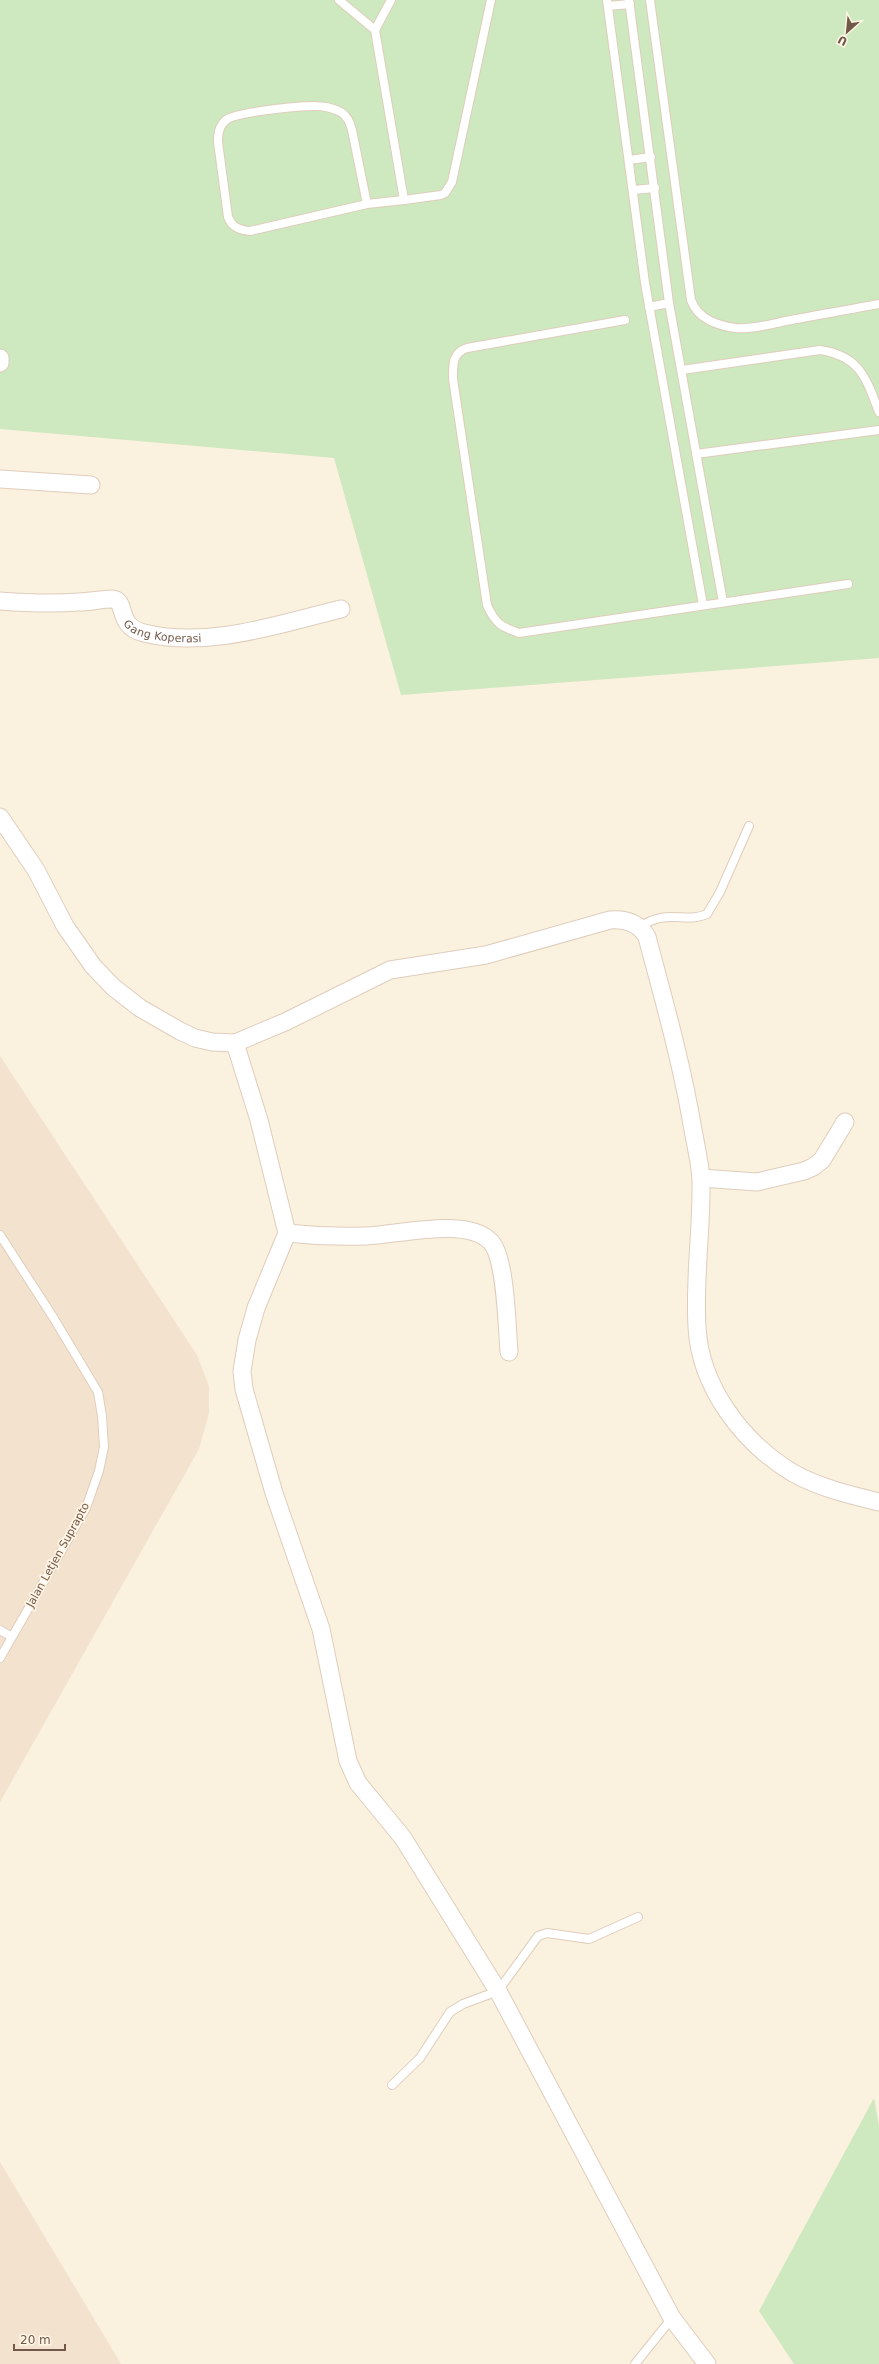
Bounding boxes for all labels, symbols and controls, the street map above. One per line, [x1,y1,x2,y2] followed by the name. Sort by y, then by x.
[827,12,867,52] north arrow
[836,33,850,48] text: U
[121,617,202,645] street label: Gang Koperasi
[23,1500,92,1611] street label: Jalan Letjen Suprapto
[14,2326,65,2352] scale bar
[20,2333,51,2347] text: 20 m

